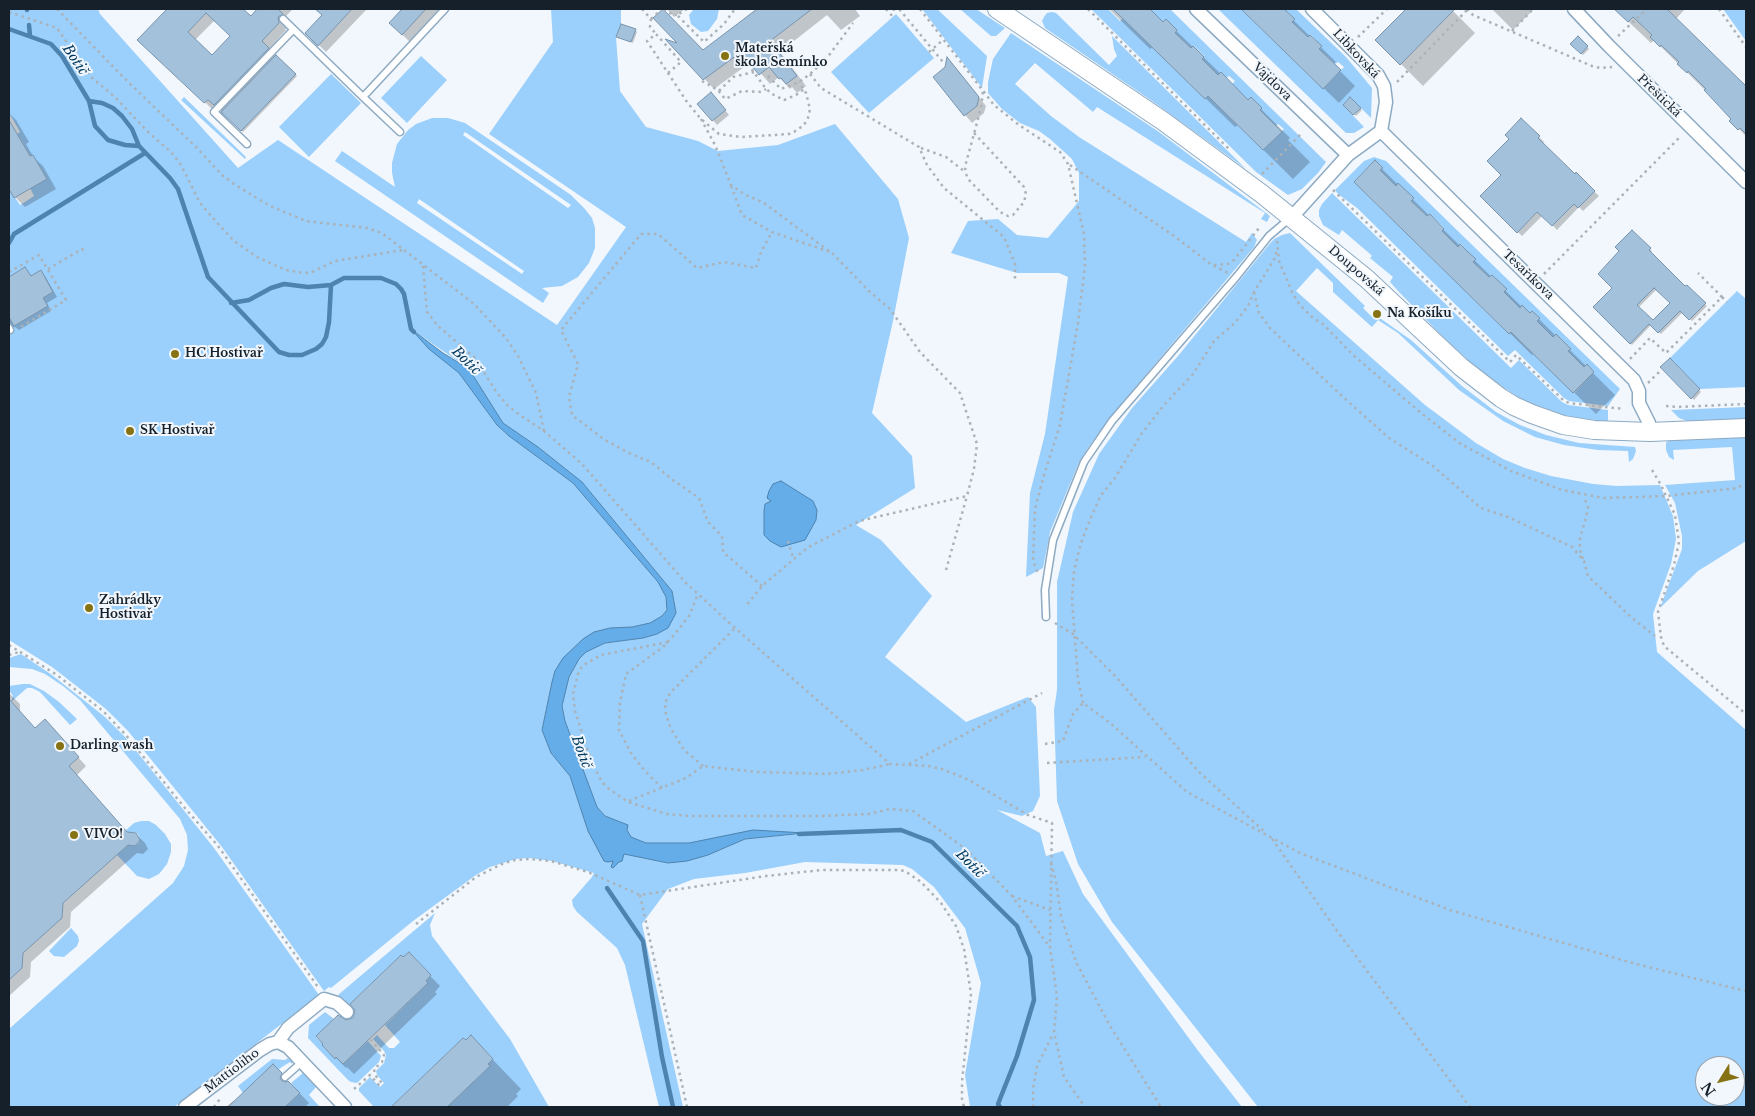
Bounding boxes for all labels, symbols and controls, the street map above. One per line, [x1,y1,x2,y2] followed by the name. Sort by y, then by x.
[1330,26,1382,82] street label: Libkovská
[59,41,91,79] water label: Botič
[735,42,827,70] place label: Mateřská škola Semínko
[719,50,731,62] marker: Mateřská škola Semínko
[1250,60,1294,104] street label: Vajdova
[1634,72,1684,120] street label: Přeštická
[1325,243,1387,299] street label: Doupovská
[1499,247,1557,303] street label: Tesaříkova
[1387,307,1452,321] place label: Na Košíku
[1371,308,1383,320] marker: Na Košíku
[448,343,484,379] water label: Botič
[185,347,263,361] place label: HC Hostivař
[169,348,181,360] marker: HC Hostivař
[140,424,215,438] place label: SK Hostivař
[124,425,136,437] marker: SK Hostivař
[99,594,161,622] place label: Zahrádky Hostivař
[83,602,95,614] marker: Zahrádky Hostivař
[567,733,595,771] water label: Botič
[70,739,153,753] place label: Darling wash
[54,740,66,752] marker: Darling wash
[84,828,123,842] place label: VIVO!
[68,829,80,841] marker: VIVO!
[952,846,988,882] water label: Botič
[202,1046,262,1096] street label: Mattioliho
[1695,1056,1745,1106] north arrow
[1698,1079,1720,1100] text: N

